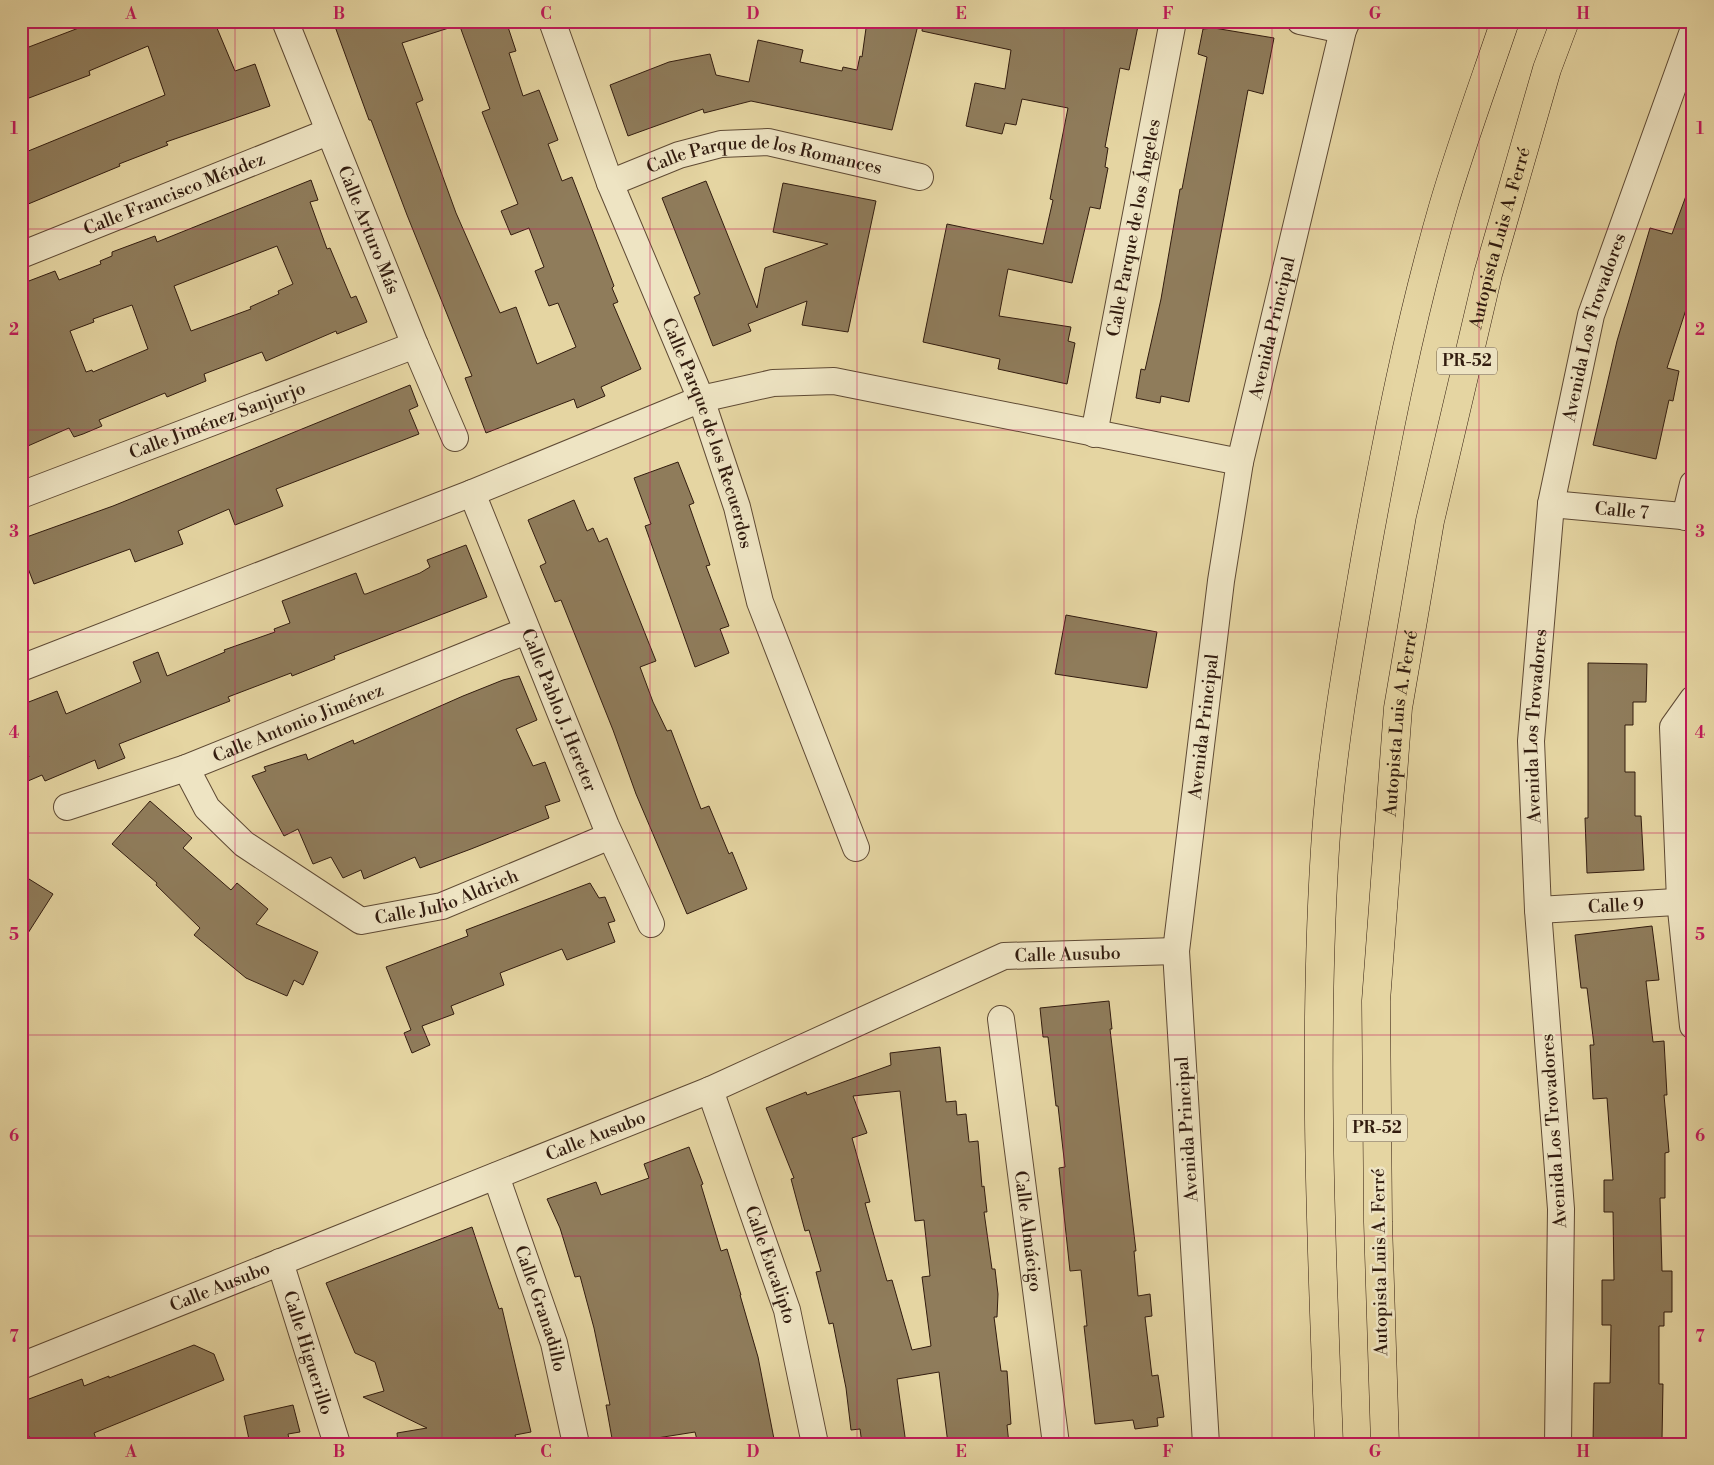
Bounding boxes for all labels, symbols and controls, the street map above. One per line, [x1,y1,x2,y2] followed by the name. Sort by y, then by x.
[124,4,137,24] text: A
[333,4,345,24] text: B
[540,4,552,24] text: C
[747,4,760,24] text: D
[955,4,967,24] text: E
[1162,4,1174,24] text: F
[1369,4,1382,24] text: G
[1576,4,1590,24] text: H
[1101,117,1166,338] street label: Calle Parque de los Ángeles
[10,119,18,139] text: 1
[1696,119,1704,139] text: 1
[643,130,885,179] text: Calle Parque de los Romances
[1464,144,1535,332] street label: Autopista Luis A. Ferré
[80,147,268,240] street label: Calle Francisco Méndez
[644,160,886,182] street label: Calle Parque de los Romances
[333,162,405,298] street label: Calle Arturo Más
[1557,230,1631,425] street label: Avenida Los Trovadores
[1244,254,1300,403] street label: Avenida Principal
[657,314,758,551] street label: Calle Parque de los Recuerdos
[9,320,19,340] text: 2
[1695,320,1705,340] text: 2
[1437,348,1497,374] road number: PR-52
[126,376,309,464] street label: Calle Jiménez Sanjurjo
[1594,497,1650,524] street label: Calle 7
[9,522,19,542] text: 3
[1695,522,1705,542] text: 3
[516,625,603,795] street label: Calle Pablo J. Hereter
[1378,628,1423,818] street label: Autopista Luis A. Ferré
[1519,628,1552,825] street label: Avenida Los Trovadores
[1183,652,1224,801] street label: Avenida Principal
[209,678,387,768] street label: Calle Antonio Jiménez
[9,723,20,743] text: 4
[1695,723,1706,743] text: 4
[373,864,522,930] street label: Calle Julio Aldrich
[1587,892,1645,919] street label: Calle 9
[9,925,19,945] text: 5
[1695,925,1705,945] text: 5
[1014,941,1121,967] street label: Calle Ausubo
[1536,1033,1572,1230] street label: Avenida Los Trovadores
[1170,1055,1204,1204] street label: Avenida Principal
[542,1105,649,1166] street label: Calle Ausubo
[1347,1114,1407,1142] road number: PR-52
[9,1126,19,1146] text: 6
[1695,1126,1705,1146] text: 6
[1367,1168,1393,1357] street label: Autopista Luis A. Ferré
[1009,1169,1048,1293] street label: Calle Almácigo
[740,1202,801,1326] street label: Calle Eucalipto
[509,1242,571,1374] street label: Calle Granadillo
[166,1256,273,1317] street label: Calle Ausubo
[278,1288,339,1418] street label: Calle Higuerillo
[9,1327,19,1347] text: 7
[1695,1327,1705,1347] text: 7
[124,1442,137,1462] text: A
[333,1442,345,1462] text: B
[540,1442,552,1462] text: C
[747,1442,760,1462] text: D
[955,1442,967,1462] text: E
[1162,1442,1174,1462] text: F
[1369,1442,1382,1462] text: G
[1576,1442,1590,1462] text: H

